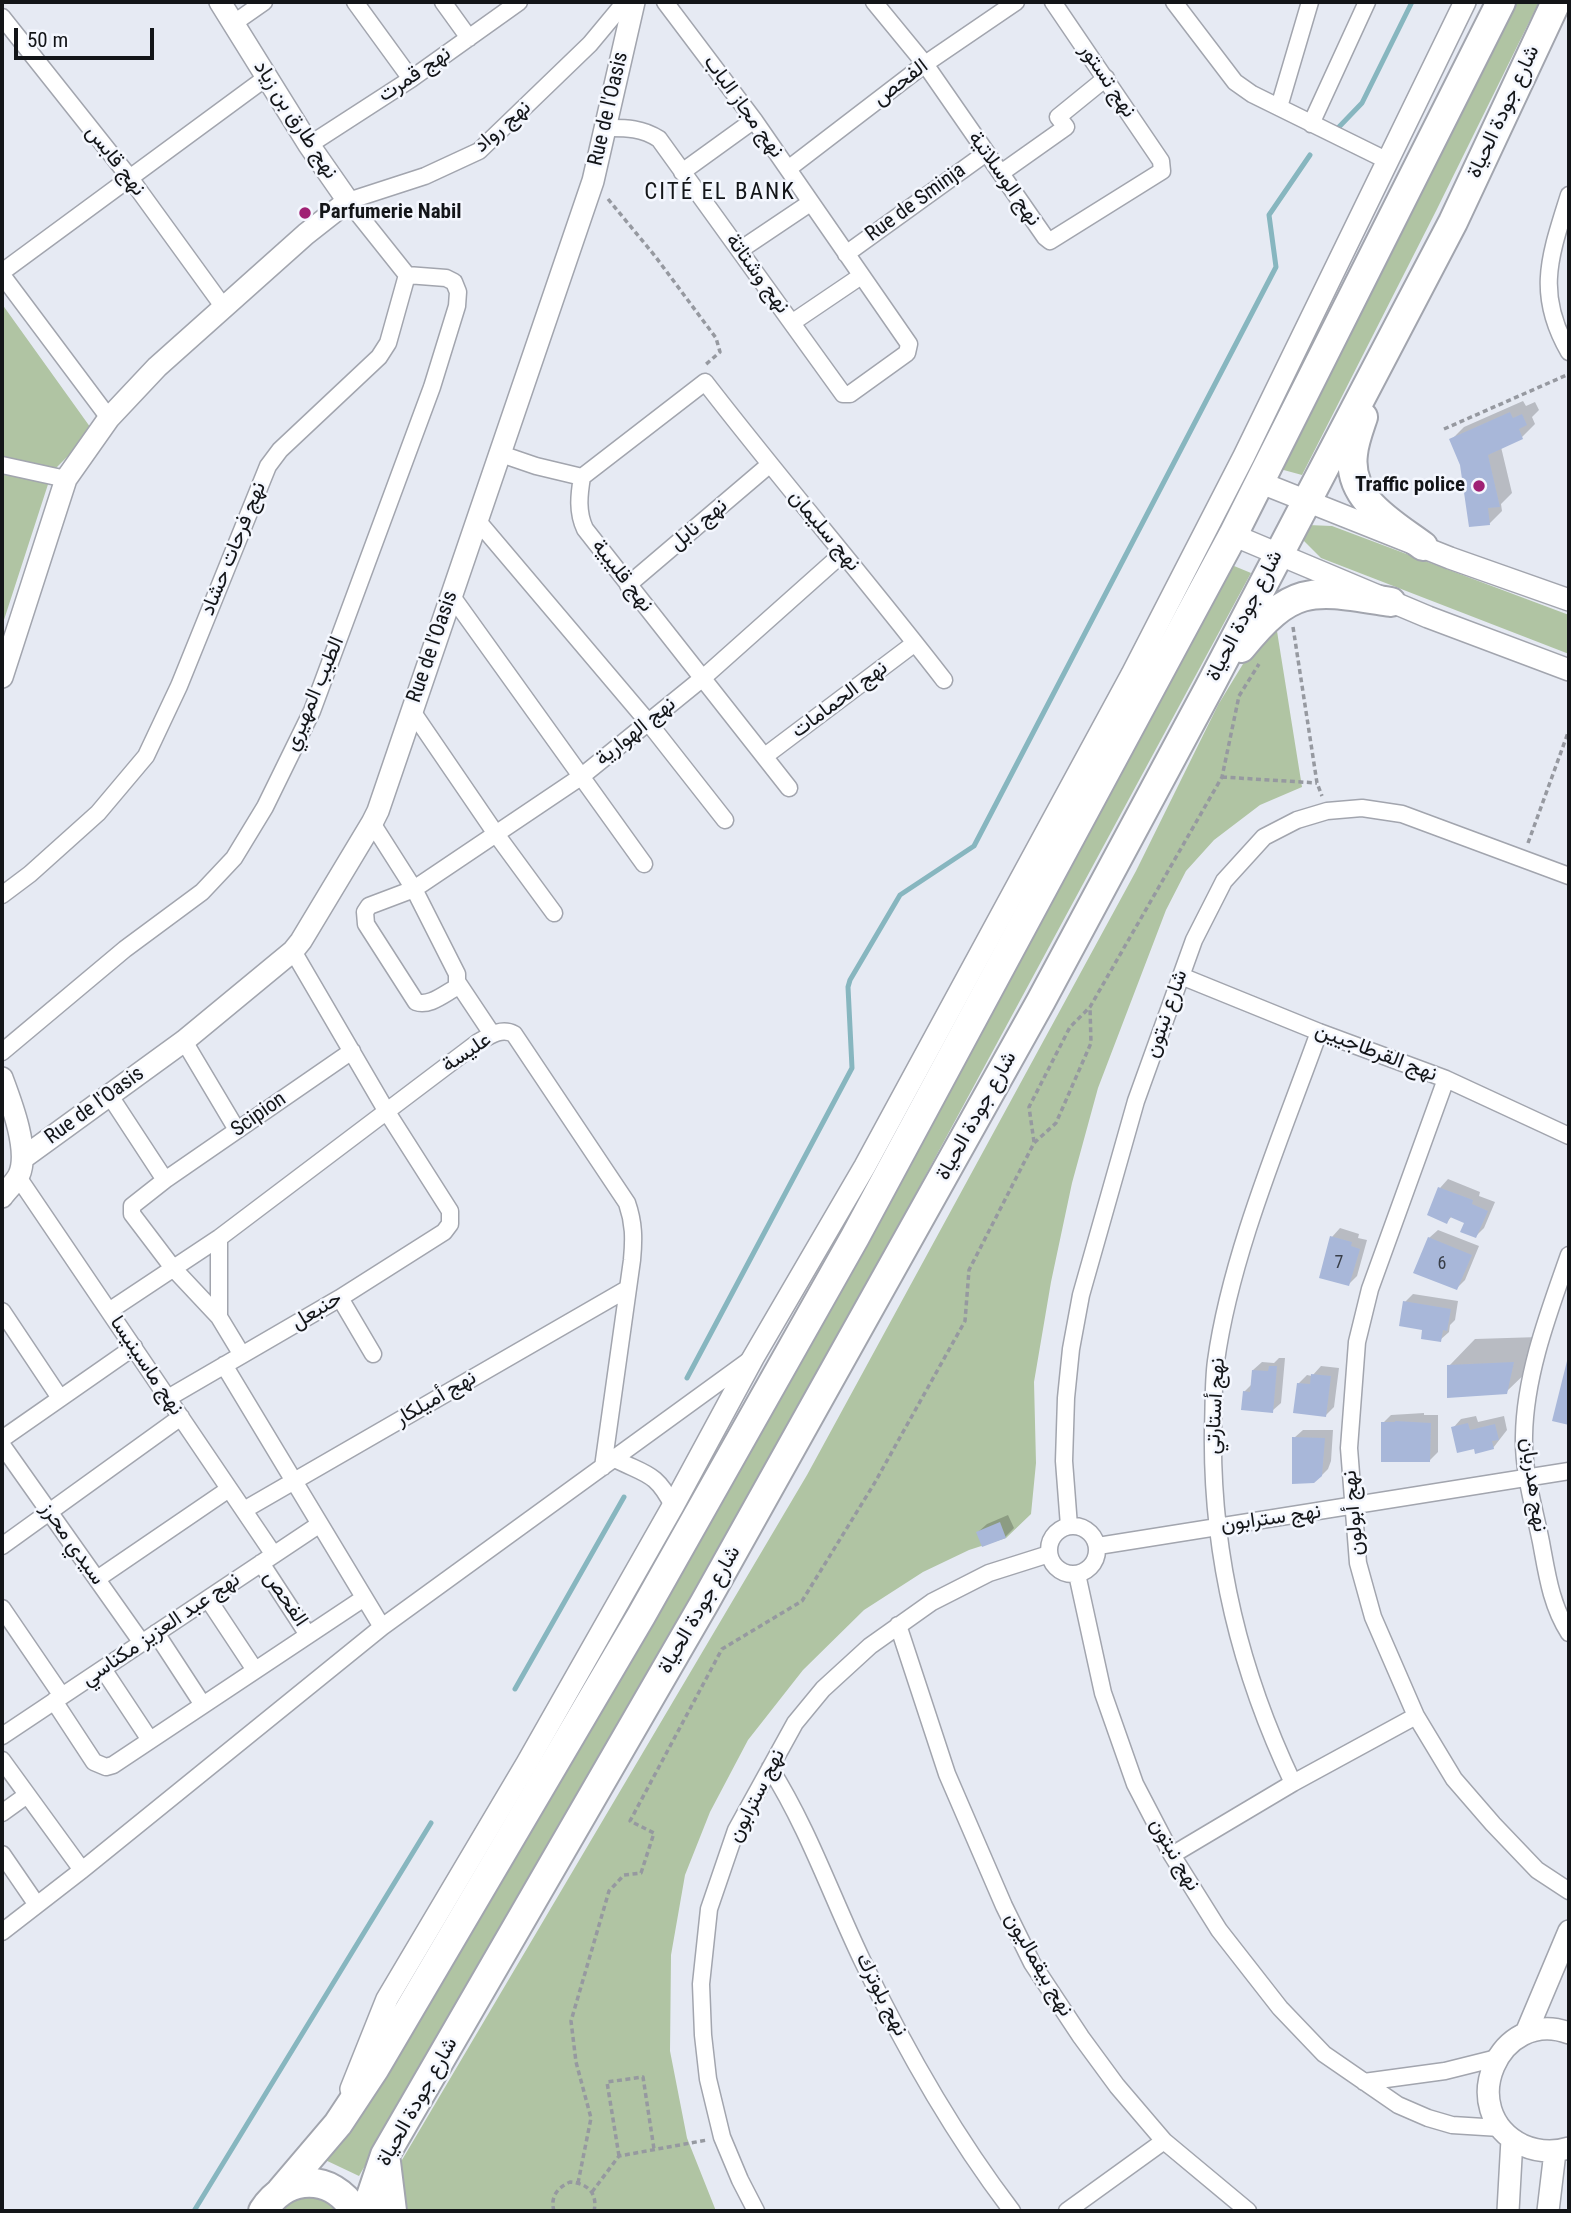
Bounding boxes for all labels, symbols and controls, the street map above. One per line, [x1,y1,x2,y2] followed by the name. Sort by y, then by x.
[18,14,158,58] scale bar
[27,28,68,52] text: 50 m
[1073,39,1141,123] street label: نهج تستور
[374,42,456,108] street label: نهج قمرت
[1462,42,1546,182] street label: شارع جودة الحياة
[584,50,634,168] street label: Rue de l'Oasis
[697,51,789,163] street label: نهج مجاز الباب
[869,54,933,112] street label: الفحص
[247,56,343,184] street label: نهج طارق بن زياد
[470,96,536,158] street label: نهج رواد
[80,121,150,201] street label: نهج قابس
[962,127,1046,231] street label: نهج الوسلاتية
[861,158,971,248] street label: Rue de Sminja
[646,179,794,207] district label: CITÉ EL BANK
[319,200,462,226] place label: Parfumerie Nabil
[297,205,313,221] marker: Parfumerie Nabil
[719,229,795,319] street label: نهج وشتاتة
[1355,473,1465,499] place label: Traffic police
[1471,478,1487,494] marker: Traffic police
[196,479,272,619] street label: نهج فرحات حشاد
[783,485,865,577] street label: نهج سليمان
[665,494,733,556] street label: نهج نابل
[586,535,658,617] street label: نهج قليبية
[1201,546,1289,686] street label: شارع جودة الحياة
[402,588,464,706] street label: Rue de l'Oasis
[280,633,350,755] street label: الطيب المهيري
[787,656,893,744] street label: نهج الحمامات
[591,692,681,772] street label: نهج الهوارية
[1140,967,1194,1061] street label: شارع نبتون
[1311,1018,1441,1088] street label: نهج القرطاجيين
[438,1027,496,1079] street label: عليسة
[931,1047,1023,1185] street label: شارع جودة الحياة
[41,1062,149,1150] street label: Rue de l'Oasis
[227,1087,291,1143] street label: Scipion
[1335,1252,1343,1274] house number: 7
[1438,1253,1446,1275] house number: 6
[287,1286,347,1336] street label: حنبعل
[104,1311,188,1421] street label: نهج ماسينيسا
[1201,1357,1231,1455] street label: نهج أستارتي
[391,1366,481,1432] street label: نهج أميلكار
[1514,1436,1552,1534] street label: نهج هدريان
[1338,1469,1370,1557] street label: نهج أبولون
[34,1498,110,1590] street label: سيدي محرز
[1219,1499,1323,1539] street label: نهج سترابون
[653,1542,747,1678] street label: شارع جودة الحياة
[257,1566,313,1632] street label: الفحص
[77,1568,245,1692] street label: نهج عبد العزيز مكناسي
[723,1745,791,1847] street label: نهج سترابون
[1143,1814,1205,1896] street label: نهج نبتون
[998,1909,1078,2021] street label: نهج بيقماليون
[849,1949,913,2041] street label: نهج بلوترك
[372,2033,464,2171] street label: شارع جودة الحياة

